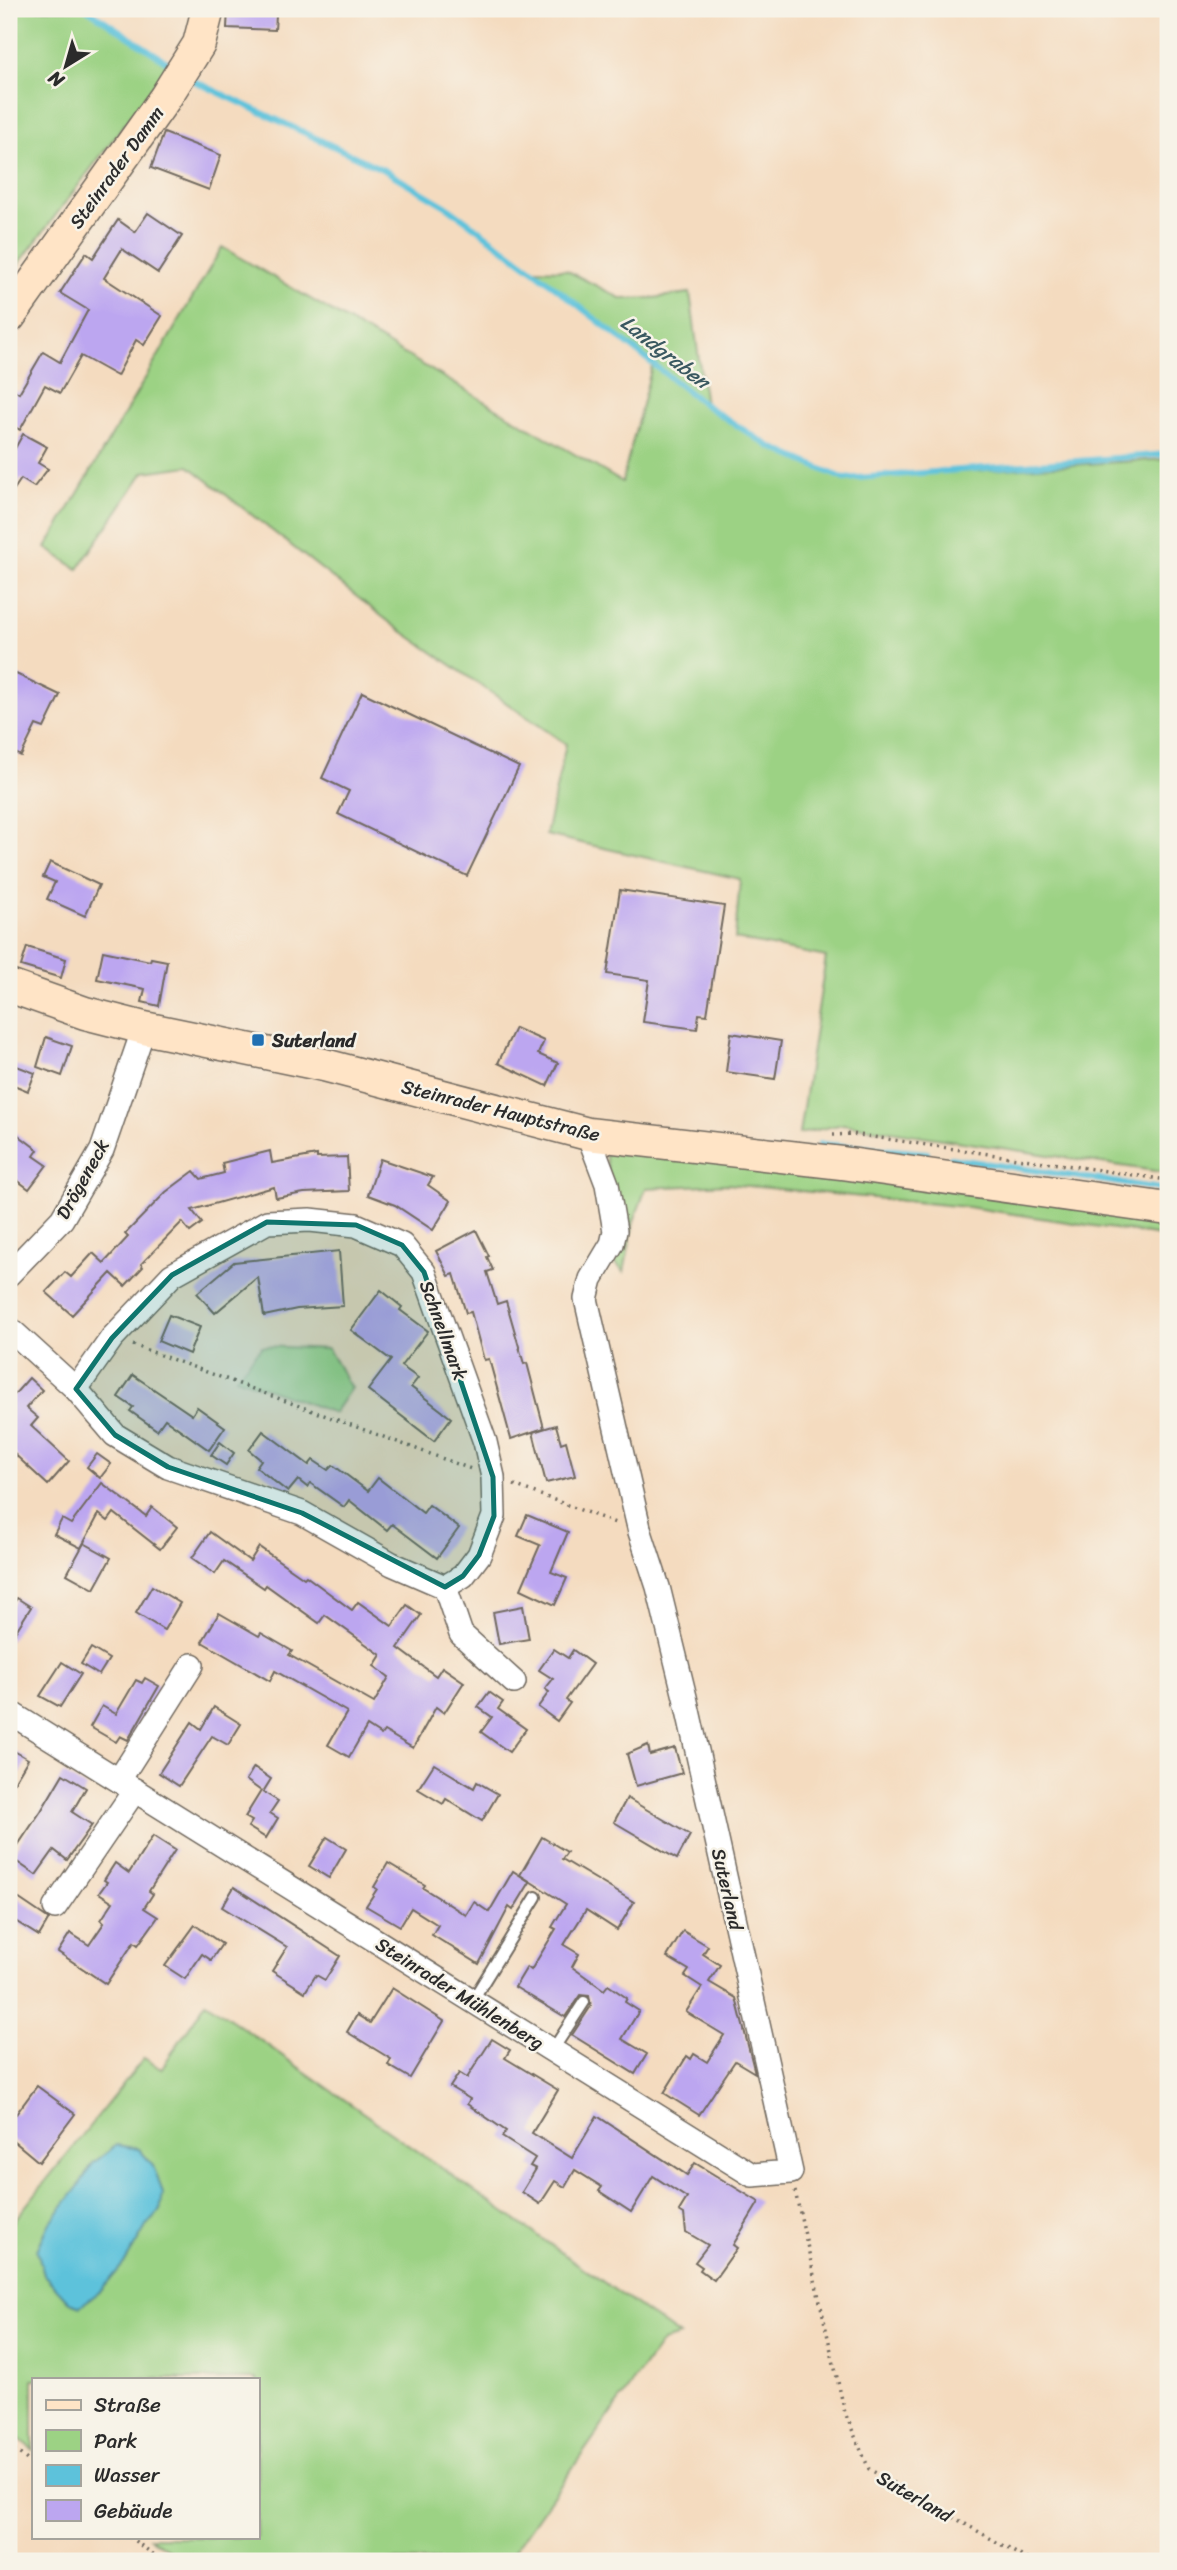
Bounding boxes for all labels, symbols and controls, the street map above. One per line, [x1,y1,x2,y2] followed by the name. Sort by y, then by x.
[32,32,102,102] north arrow
[40,62,72,97] text: N
[60,98,173,236] street label: Steinrader Damm
[612,305,720,401] water label: Landgraben
[271,1024,357,1057] place label: Suterland
[250,1032,266,1048] marker: Suterland
[398,1070,604,1151] street label: Steinrader Hauptstraße
[47,1133,118,1226] street label: Drögeneck
[410,1276,477,1385] street label: Schnellmark
[702,1845,753,1934] street label: Suterland
[369,1928,551,2059] street label: Steinrader Mühlenberg
[32,2378,259,2538] legend
[94,2386,161,2424] text: Straße
[94,2422,137,2460] text: Park
[94,2456,161,2494] text: Wasser
[870,2461,960,2532] street label: Suterland
[94,2492,172,2530] text: Gebäude

